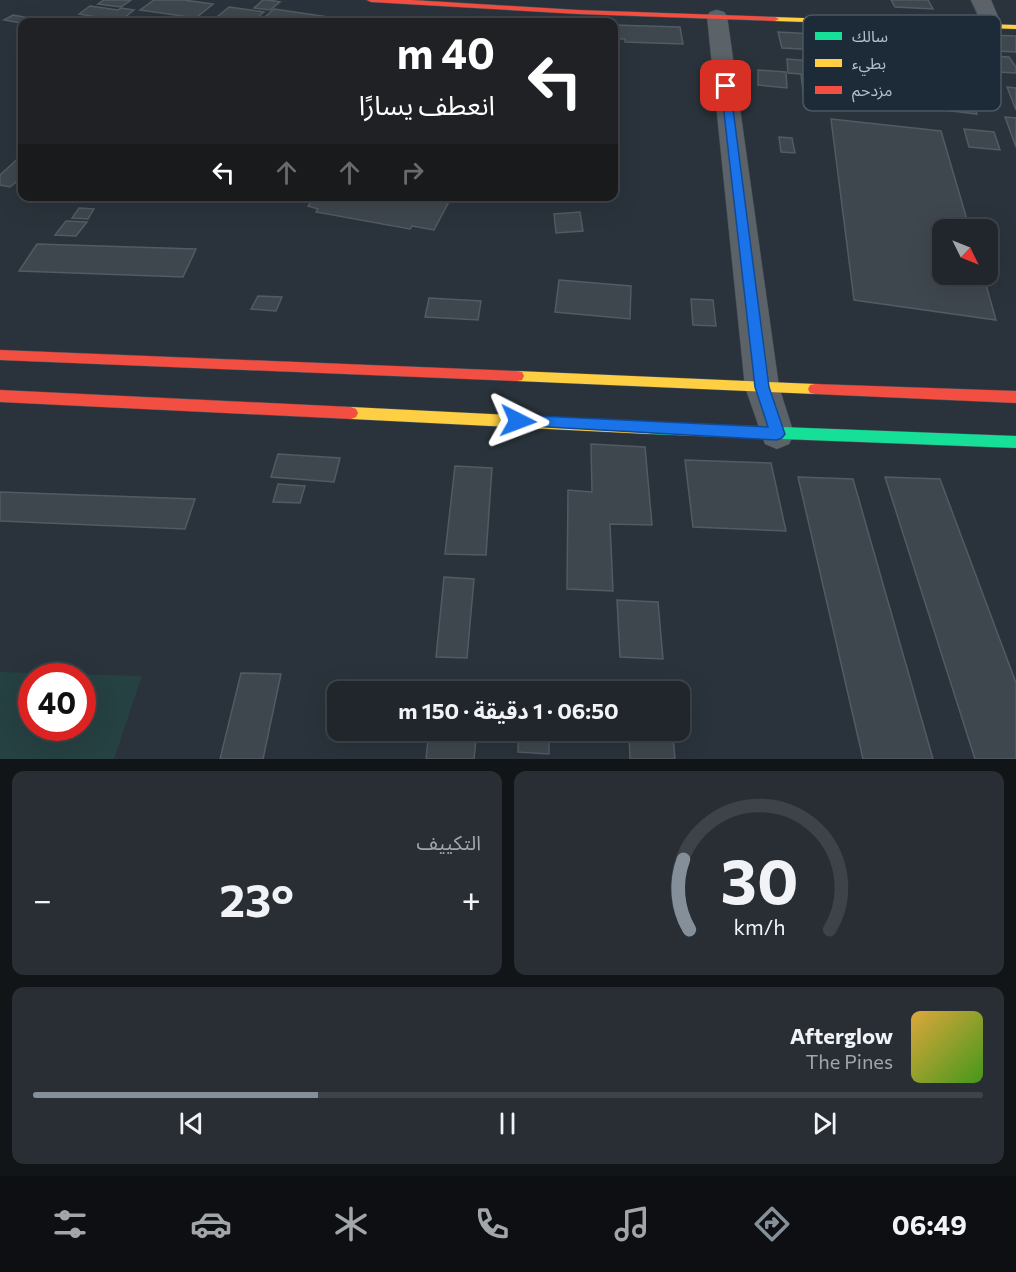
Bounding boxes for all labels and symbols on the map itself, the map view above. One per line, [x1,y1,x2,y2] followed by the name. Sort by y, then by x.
[803,15,1001,111] legend
[852,26,888,45] text: سالك
[852,53,886,76] text: بطيء
[700,60,751,111] pin
[852,80,892,103] text: مزدحم
[932,219,998,285] north arrow
[486,389,550,453] position arrow
[18,663,96,741] speed limit sign: 40

